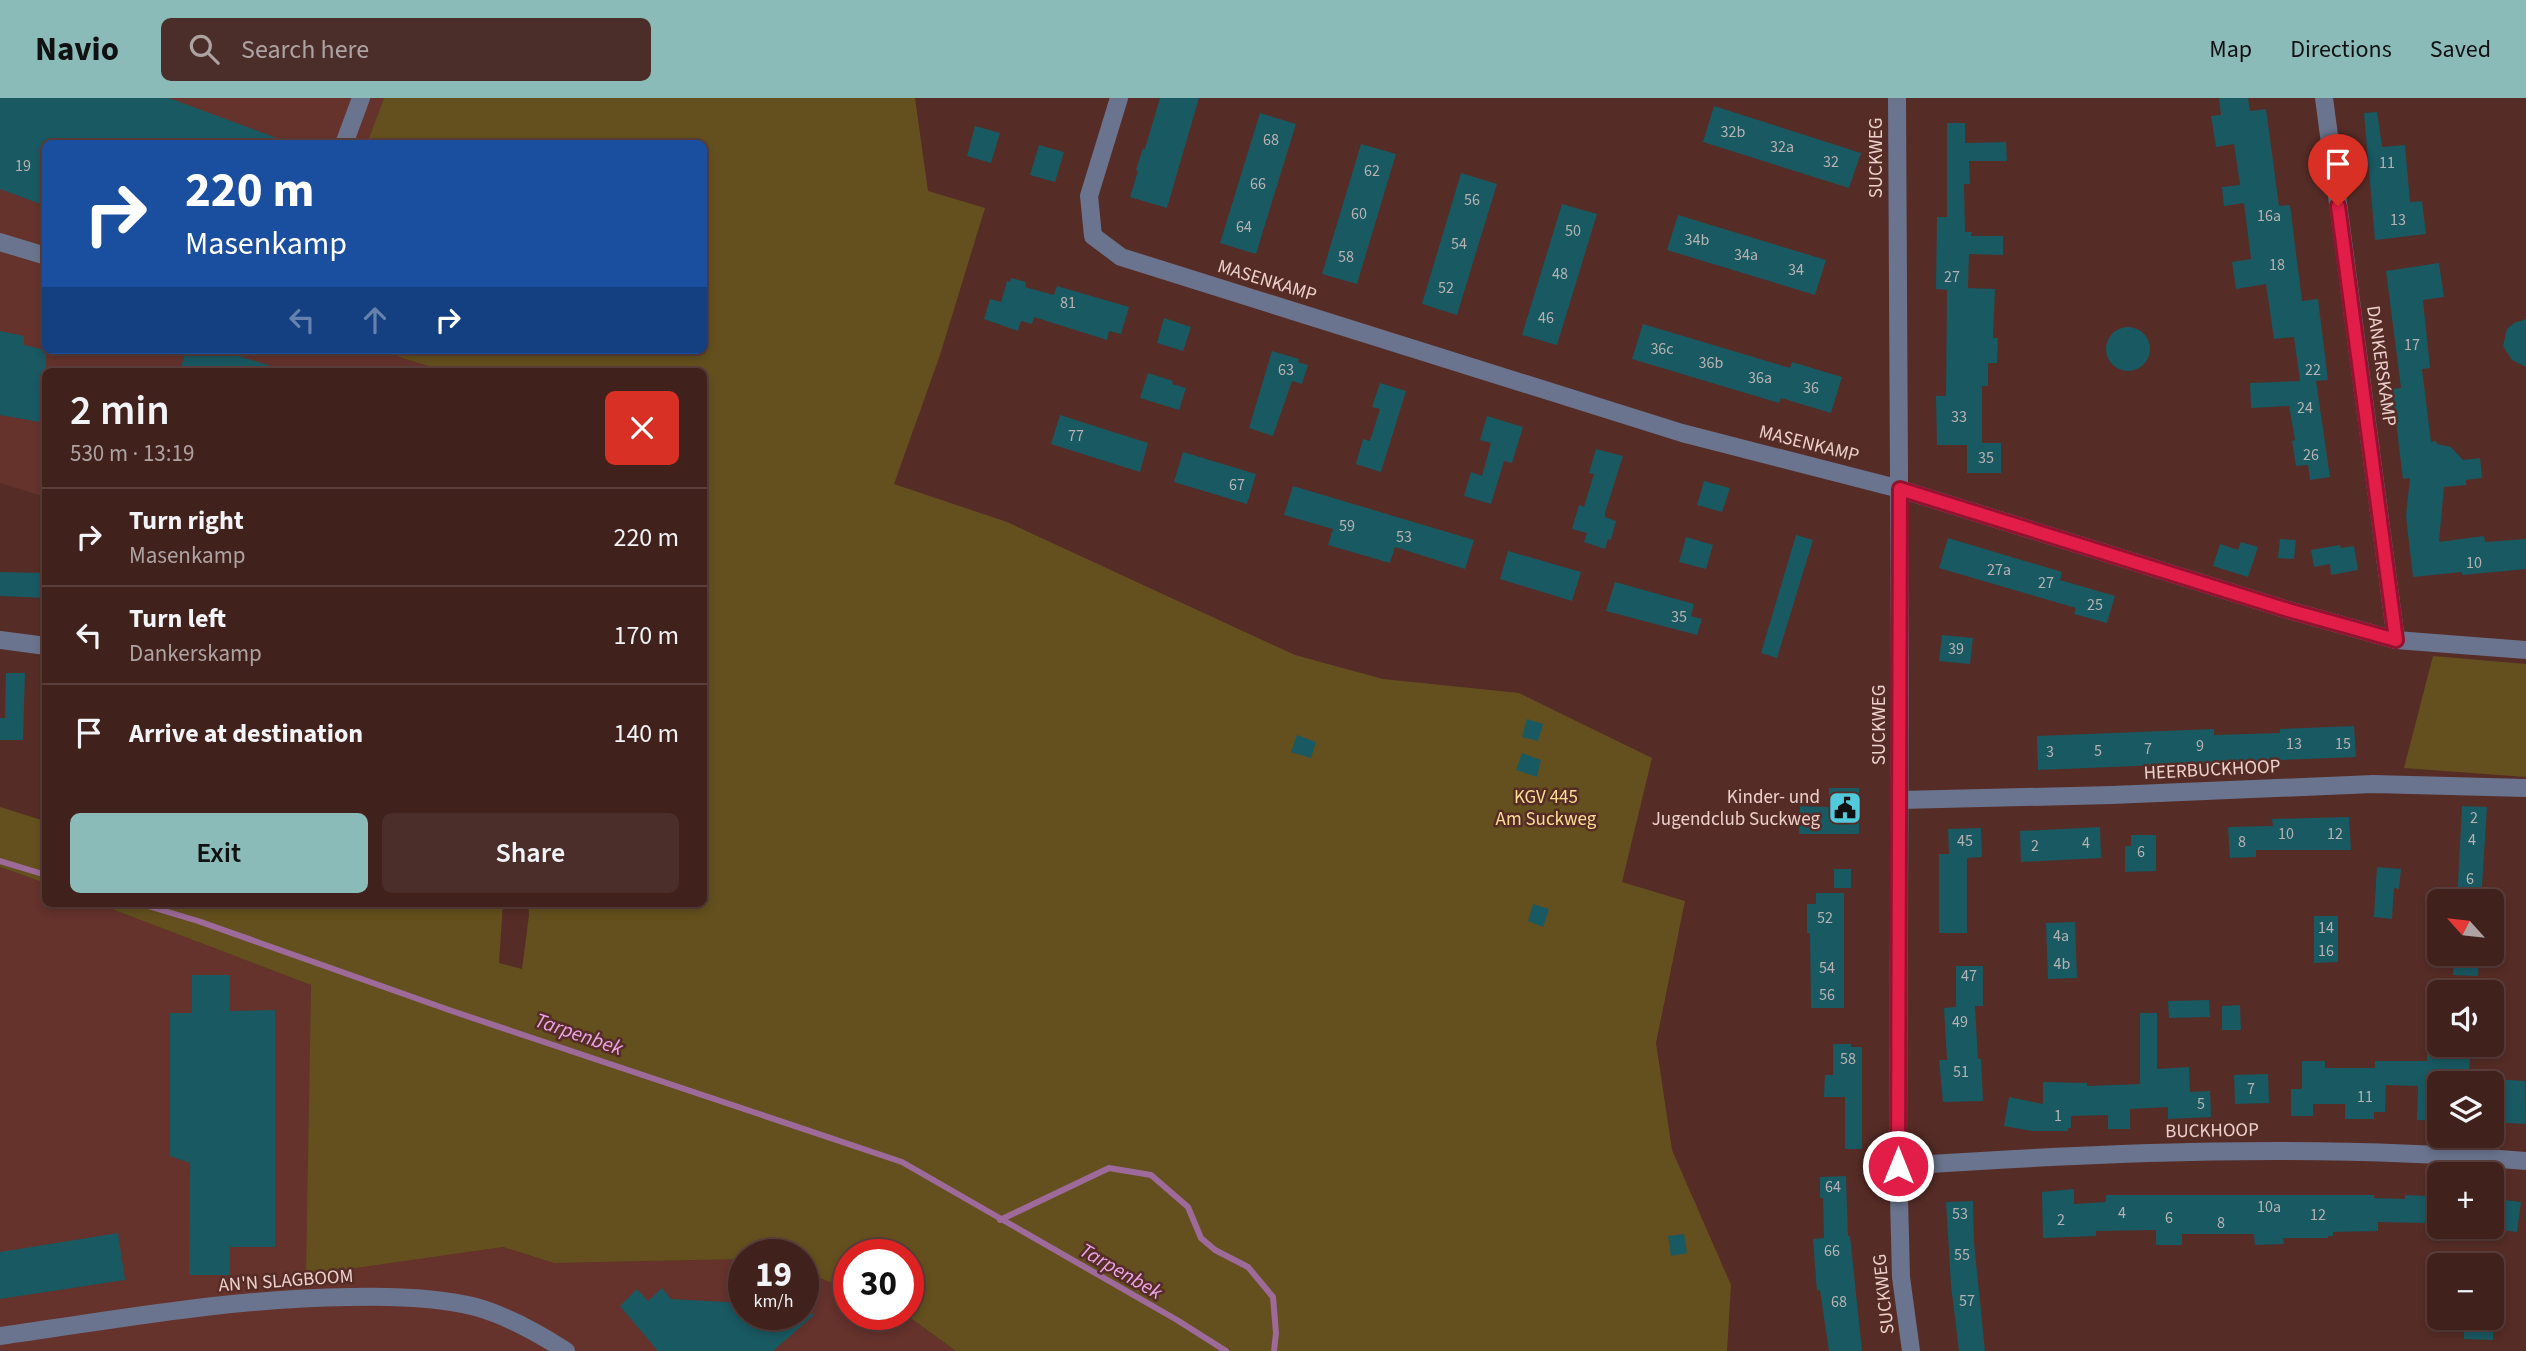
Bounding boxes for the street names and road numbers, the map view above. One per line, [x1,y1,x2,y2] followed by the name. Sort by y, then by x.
[1863,118,1890,198] street label: SUCKWEG
[1214,253,1320,309] street label: MASENKAMP
[2359,304,2403,428] street label: DANKERSKAMP
[1756,419,1862,469] street label: MASENKAMP
[1866,685,1893,765] street label: SUCKWEG
[2143,753,2281,787] street label: HEERBUCKHOOP
[2165,1117,2259,1145] street label: BUCKHOOP
[1866,1252,1902,1336] street label: SUCKWEG
[218,1263,354,1299] street label: AN'N SLAGBOOM

